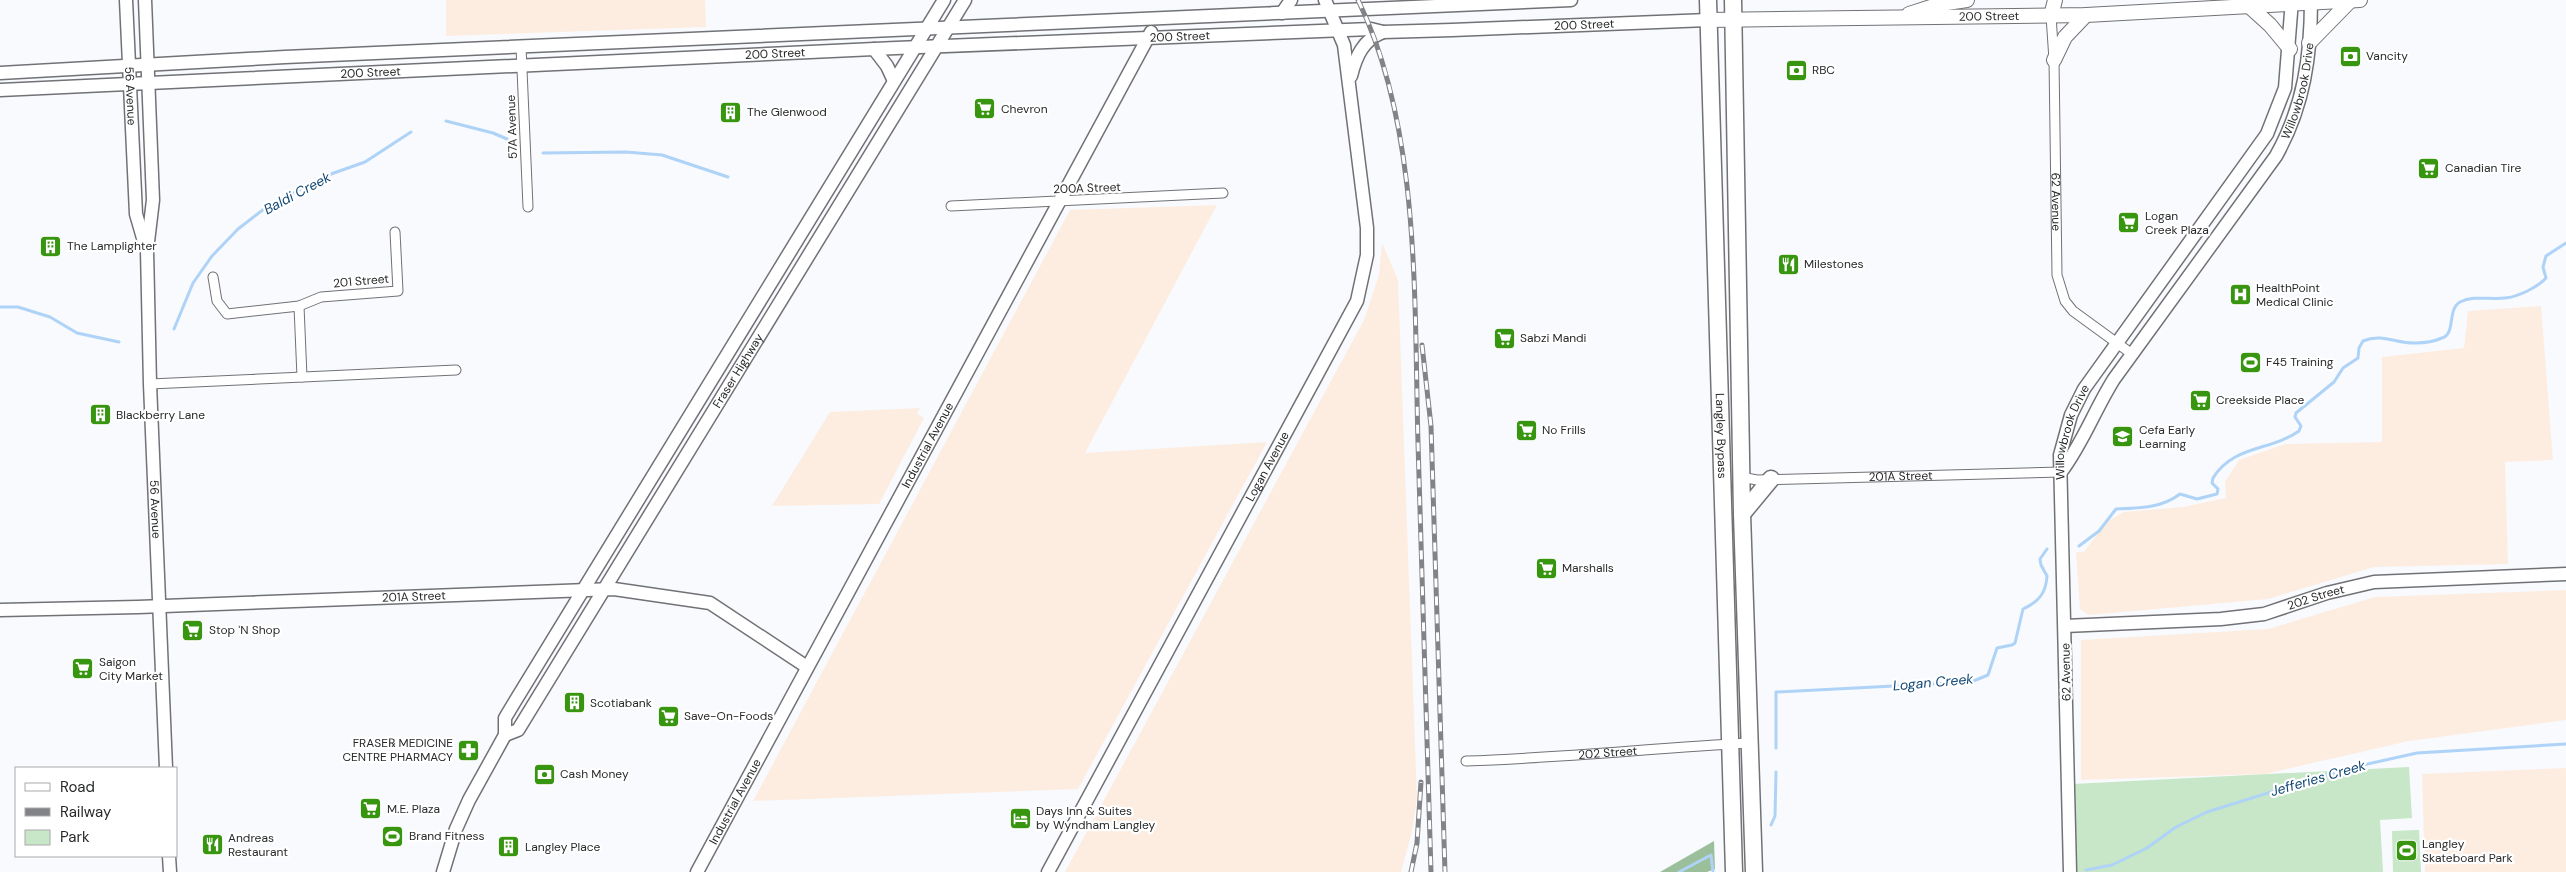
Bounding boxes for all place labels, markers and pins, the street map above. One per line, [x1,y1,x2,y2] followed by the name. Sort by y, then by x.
[2338,44,2362,68] bank icon: Vancity
[2366,48,2408,64] place label: Vancity
[1784,58,1808,82] bank icon: RBC
[1812,62,1835,78] place label: RBC
[973,97,997,121] supermarket icon: Chevron
[719,100,743,124] building icon: The Glenwood
[1001,101,1048,117] place label: Chevron
[747,104,827,120] place label: The Glenwood
[2417,156,2441,180] supermarket icon: Canadian Tire
[2445,160,2521,176] place label: Canadian Tire
[2145,208,2209,238] place label: Logan Creek Plaza
[2117,211,2141,235] supermarket icon: Logan Creek Plaza
[39,234,63,258] building icon: The Lamplighter
[67,238,157,254] place label: The Lamplighter
[1776,252,1800,276] restaurant icon: Milestones
[1804,256,1864,272] place label: Milestones
[2256,280,2334,310] place label: HealthPoint Medical Clinic
[2228,283,2252,307] hospital icon: HealthPoint Medical Clinic
[1492,326,1516,350] supermarket icon: Sabzi Mandi
[1520,330,1587,346] place label: Sabzi Mandi
[2238,350,2262,374] sports icon: F45 Training
[2266,354,2334,370] place label: F45 Training
[2188,388,2212,412] supermarket icon: Creekside Place
[2216,392,2305,408] place label: Creekside Place
[88,403,112,427] building icon: Blackberry Lane
[116,407,205,423] place label: Blackberry Lane
[1514,418,1538,442] supermarket icon: No Frills
[1542,422,1586,438] place label: No Frills
[2139,422,2195,452] place label: Cefa Early Learning
[2111,425,2135,449] school or university icon: Cefa Early Learning
[1534,556,1558,580] supermarket icon: Marshalls
[1562,560,1614,576] place label: Marshalls
[181,618,205,642] supermarket icon: Stop 'N Shop
[209,622,280,638] place label: Stop 'N Shop
[99,654,163,684] place label: Saigon City Market
[71,657,95,681] supermarket icon: Saigon City Market
[562,691,586,715] building icon: Scotiabank
[590,695,652,711] place label: Scotiabank
[656,704,680,728] supermarket icon: Save-On-Foods
[684,708,773,724] place label: Save-On-Foods
[342,735,453,765] place label: FRASE℞ MEDICINE CENTRE PHARMACY
[457,738,481,762] pharmacy icon: FRASE℞ MEDICINE CENTRE PHARMACY
[532,762,556,786] bank icon: Cash Money
[560,766,629,782] place label: Cash Money
[359,797,383,821] supermarket icon: M.E. Plaza
[387,801,440,817] place label: M.E. Plaza
[1036,803,1156,833] place label: Days Inn & Suites by Wyndham Langley
[1008,806,1032,830] hotel icon: Days Inn & Suites by Wyndham Langley
[381,824,405,848] sports icon: Brand Fitness
[409,828,485,844] place label: Brand Fitness
[228,830,288,860] place label: Andreas Restaurant
[200,833,224,857] restaurant icon: Andreas Restaurant
[497,835,521,859] building icon: Langley Place
[2422,836,2512,866] place label: Langley Skateboard Park
[525,839,601,855] place label: Langley Place
[2394,839,2418,863] sports icon: Langley Skateboard Park

